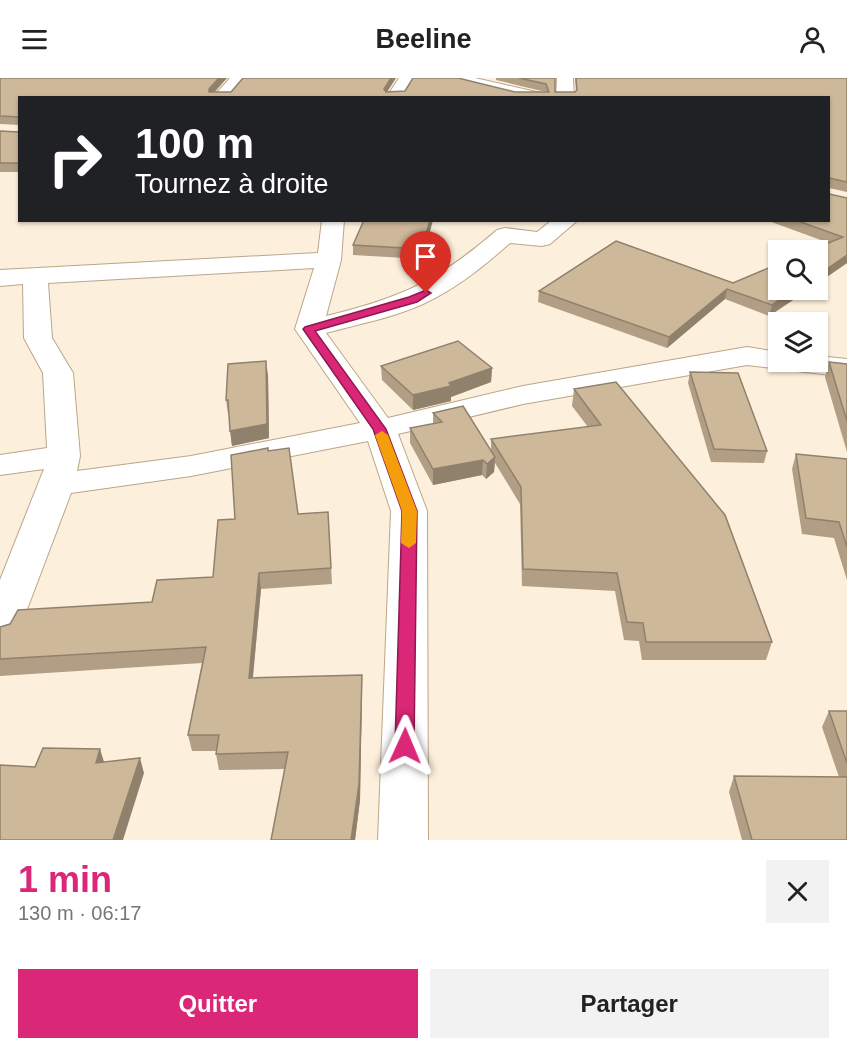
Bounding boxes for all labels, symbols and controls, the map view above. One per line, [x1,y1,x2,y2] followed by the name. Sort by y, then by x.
[18,23,51,56] icon: menu
[796,23,829,56] icon: person
[375,24,472,54] text: Beeline
[36,120,114,198] icon: right
[135,120,254,167] text: 100 m
[135,169,329,199] text: Tournez à droite
[400,231,451,293] pin
[409,240,442,273] icon: arrive
[768,240,828,372] map controls
[768,240,828,300] button: search
[768,312,828,372] button: layers
[373,714,437,778] position arrow
[18,859,112,900] text: 1 min
[766,860,829,923] button: close
[18,902,141,924] text: 130 m · 06:17
[18,969,418,1038] button: Quitter
[430,969,829,1038] button: Partager

